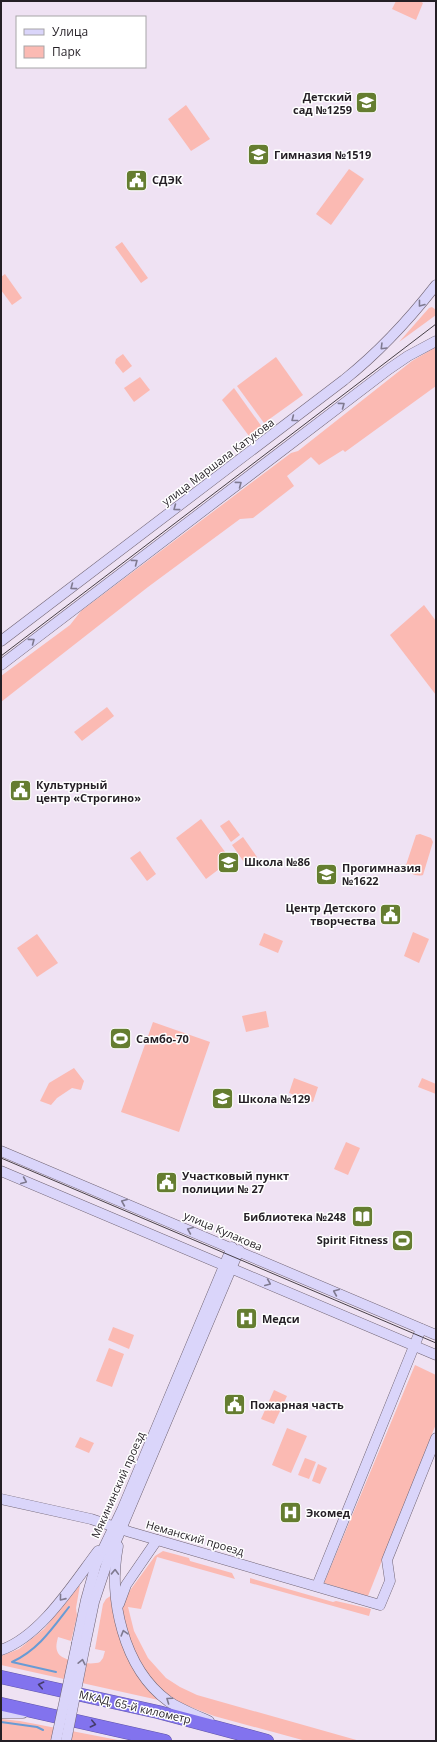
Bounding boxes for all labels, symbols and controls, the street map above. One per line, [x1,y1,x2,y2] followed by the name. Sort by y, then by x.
[16,16,146,68] legend
[52,23,88,40] text: Улица
[52,43,82,60] text: Парк
[293,89,352,117] place label: Детский сад №1259
[354,90,380,116] school or university icon: Детский сад №1259
[245,142,271,168] school or university icon: Гимназия №1519
[274,147,371,162] place label: Гимназия №1519
[124,167,150,193] public building icon: СДЭК
[152,172,183,187] place label: СДЭК
[419,300,426,307] one-way arrow
[380,342,388,350] one-way arrow
[338,403,345,410] one-way arrow
[159,414,277,509] street label: улица Маршала Катукова
[292,414,299,421] one-way arrow
[234,481,241,488] one-way arrow
[174,504,181,511] one-way arrow
[131,560,138,567] one-way arrow
[70,582,77,589] one-way arrow
[28,638,35,646] one-way arrow
[36,777,141,805] place label: Культурный центр «Строгино»
[8,778,34,804] public building icon: Культурный центр «Строгино»
[216,849,242,875] school or university icon: Школа №86
[244,854,310,869] place label: Школа №86
[342,860,421,888] place label: Прогимназия №1622
[313,861,339,887] school or university icon: Прогимназия №1622
[285,900,376,928] place label: Центр Детского творчества
[378,901,404,927] public building icon: Центр Детского творчества
[107,1026,133,1052] sports icon: Самбо-70
[136,1031,189,1046] place label: Самбо-70
[209,1086,235,1112] school or university icon: Школа №129
[238,1091,310,1106] place label: Школа №129
[182,1168,289,1196] place label: Участковый пункт полиции № 27
[153,1169,179,1195] public building icon: Участковый пункт полиции № 27
[20,1176,28,1184] one-way arrow
[120,1199,128,1207] one-way arrow
[349,1204,375,1230] library icon: Библиотека №248
[182,1207,265,1254] street label: улица Кулакова
[243,1209,346,1224] place label: Библиотека №248
[187,1227,195,1235] one-way arrow
[390,1227,416,1253] sports icon: Spirit Fitness
[317,1232,389,1247] place label: Spirit Fitness
[264,1279,271,1287] one-way arrow
[332,1289,340,1297] one-way arrow
[233,1306,259,1332] hospital icon: Медси
[262,1311,300,1326] place label: Медси
[222,1392,248,1418] public building icon: Пожарная часть
[250,1397,344,1412] place label: Пожарная часть
[87,1428,148,1541] street label: Мякининский проезд
[278,1500,304,1526] hospital icon: Экомед
[306,1505,351,1520] place label: Экомед
[144,1516,246,1559] street label: Неманский проезд
[111,1569,119,1575] one-way arrow
[59,1593,66,1601] one-way arrow
[120,1630,129,1637] one-way arrow
[77,1659,86,1665] one-way arrow
[38,1682,44,1690] one-way arrow
[78,1686,193,1727] street label: МКАД, 65-й километр
[166,1697,173,1705] one-way arrow
[90,1720,97,1728] one-way arrow

